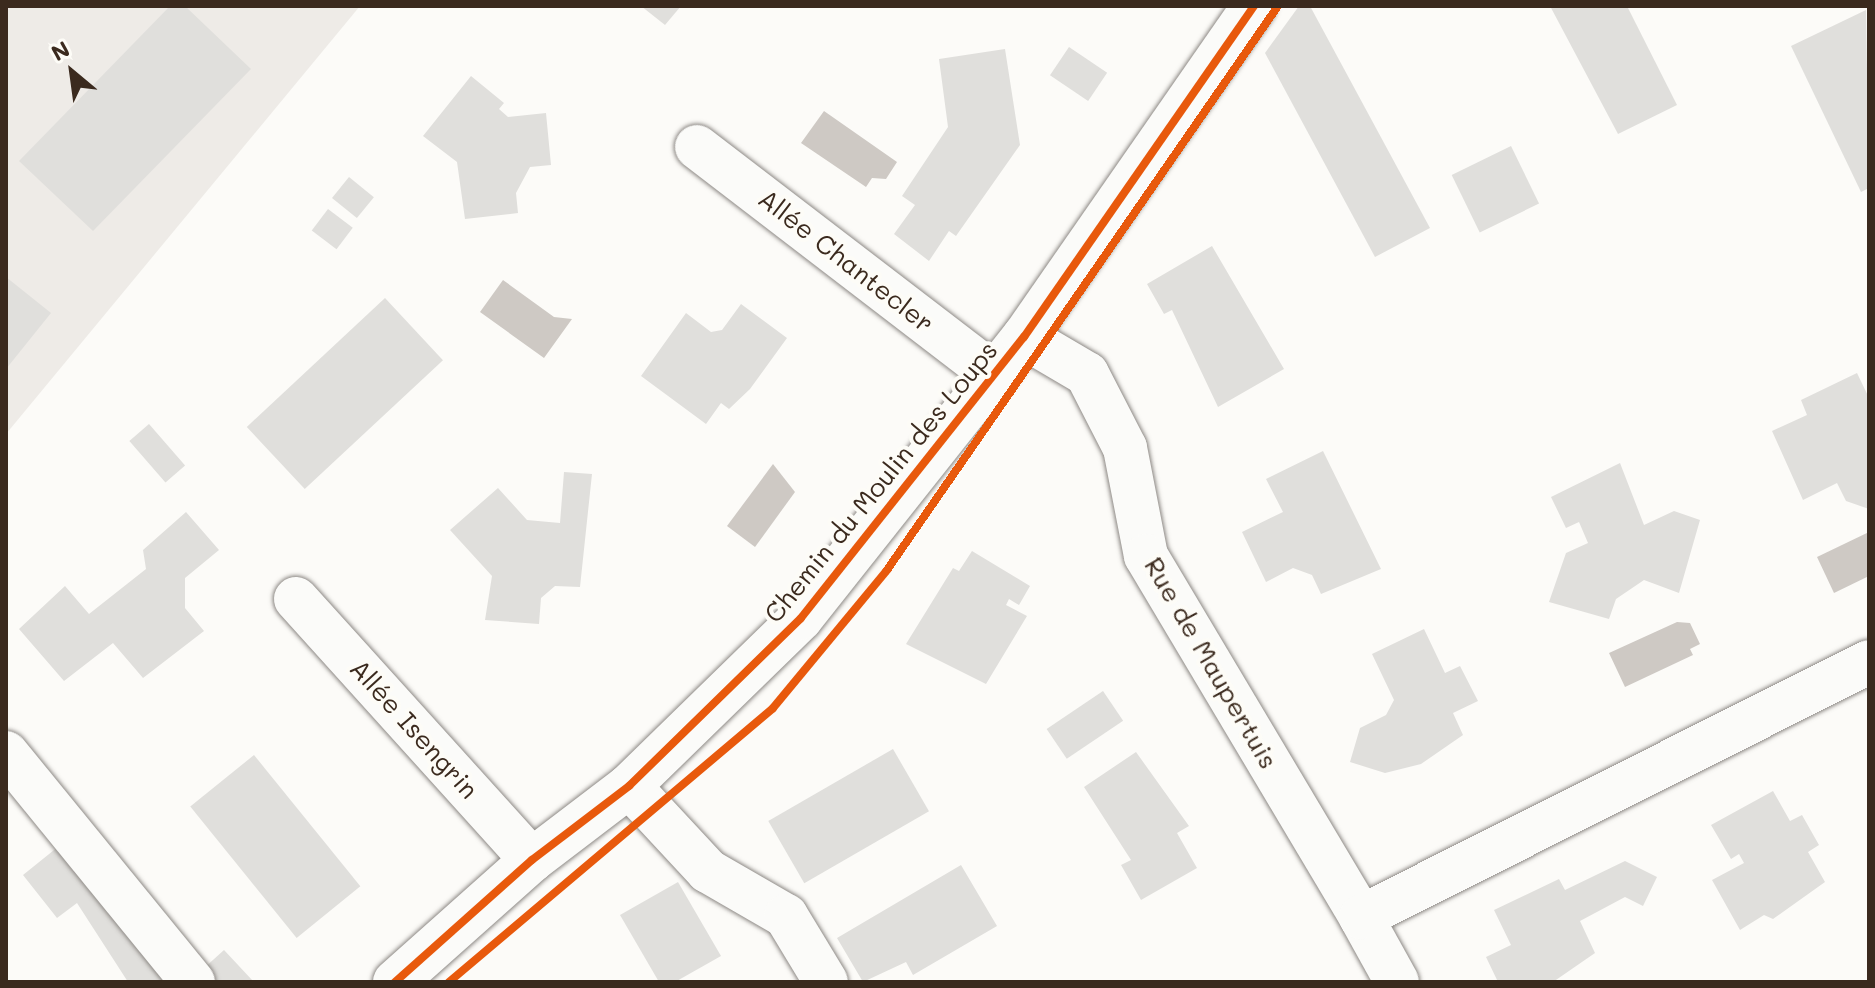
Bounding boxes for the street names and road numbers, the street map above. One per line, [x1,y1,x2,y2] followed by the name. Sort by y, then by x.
[752,183,940,339] street label: Allée Chantecler
[758,335,1004,629] street label: Chemin du Moulin des Loups
[1138,552,1284,774] street label: Rue de Maupertuis
[343,653,485,805] street label: Allée Isengrin

